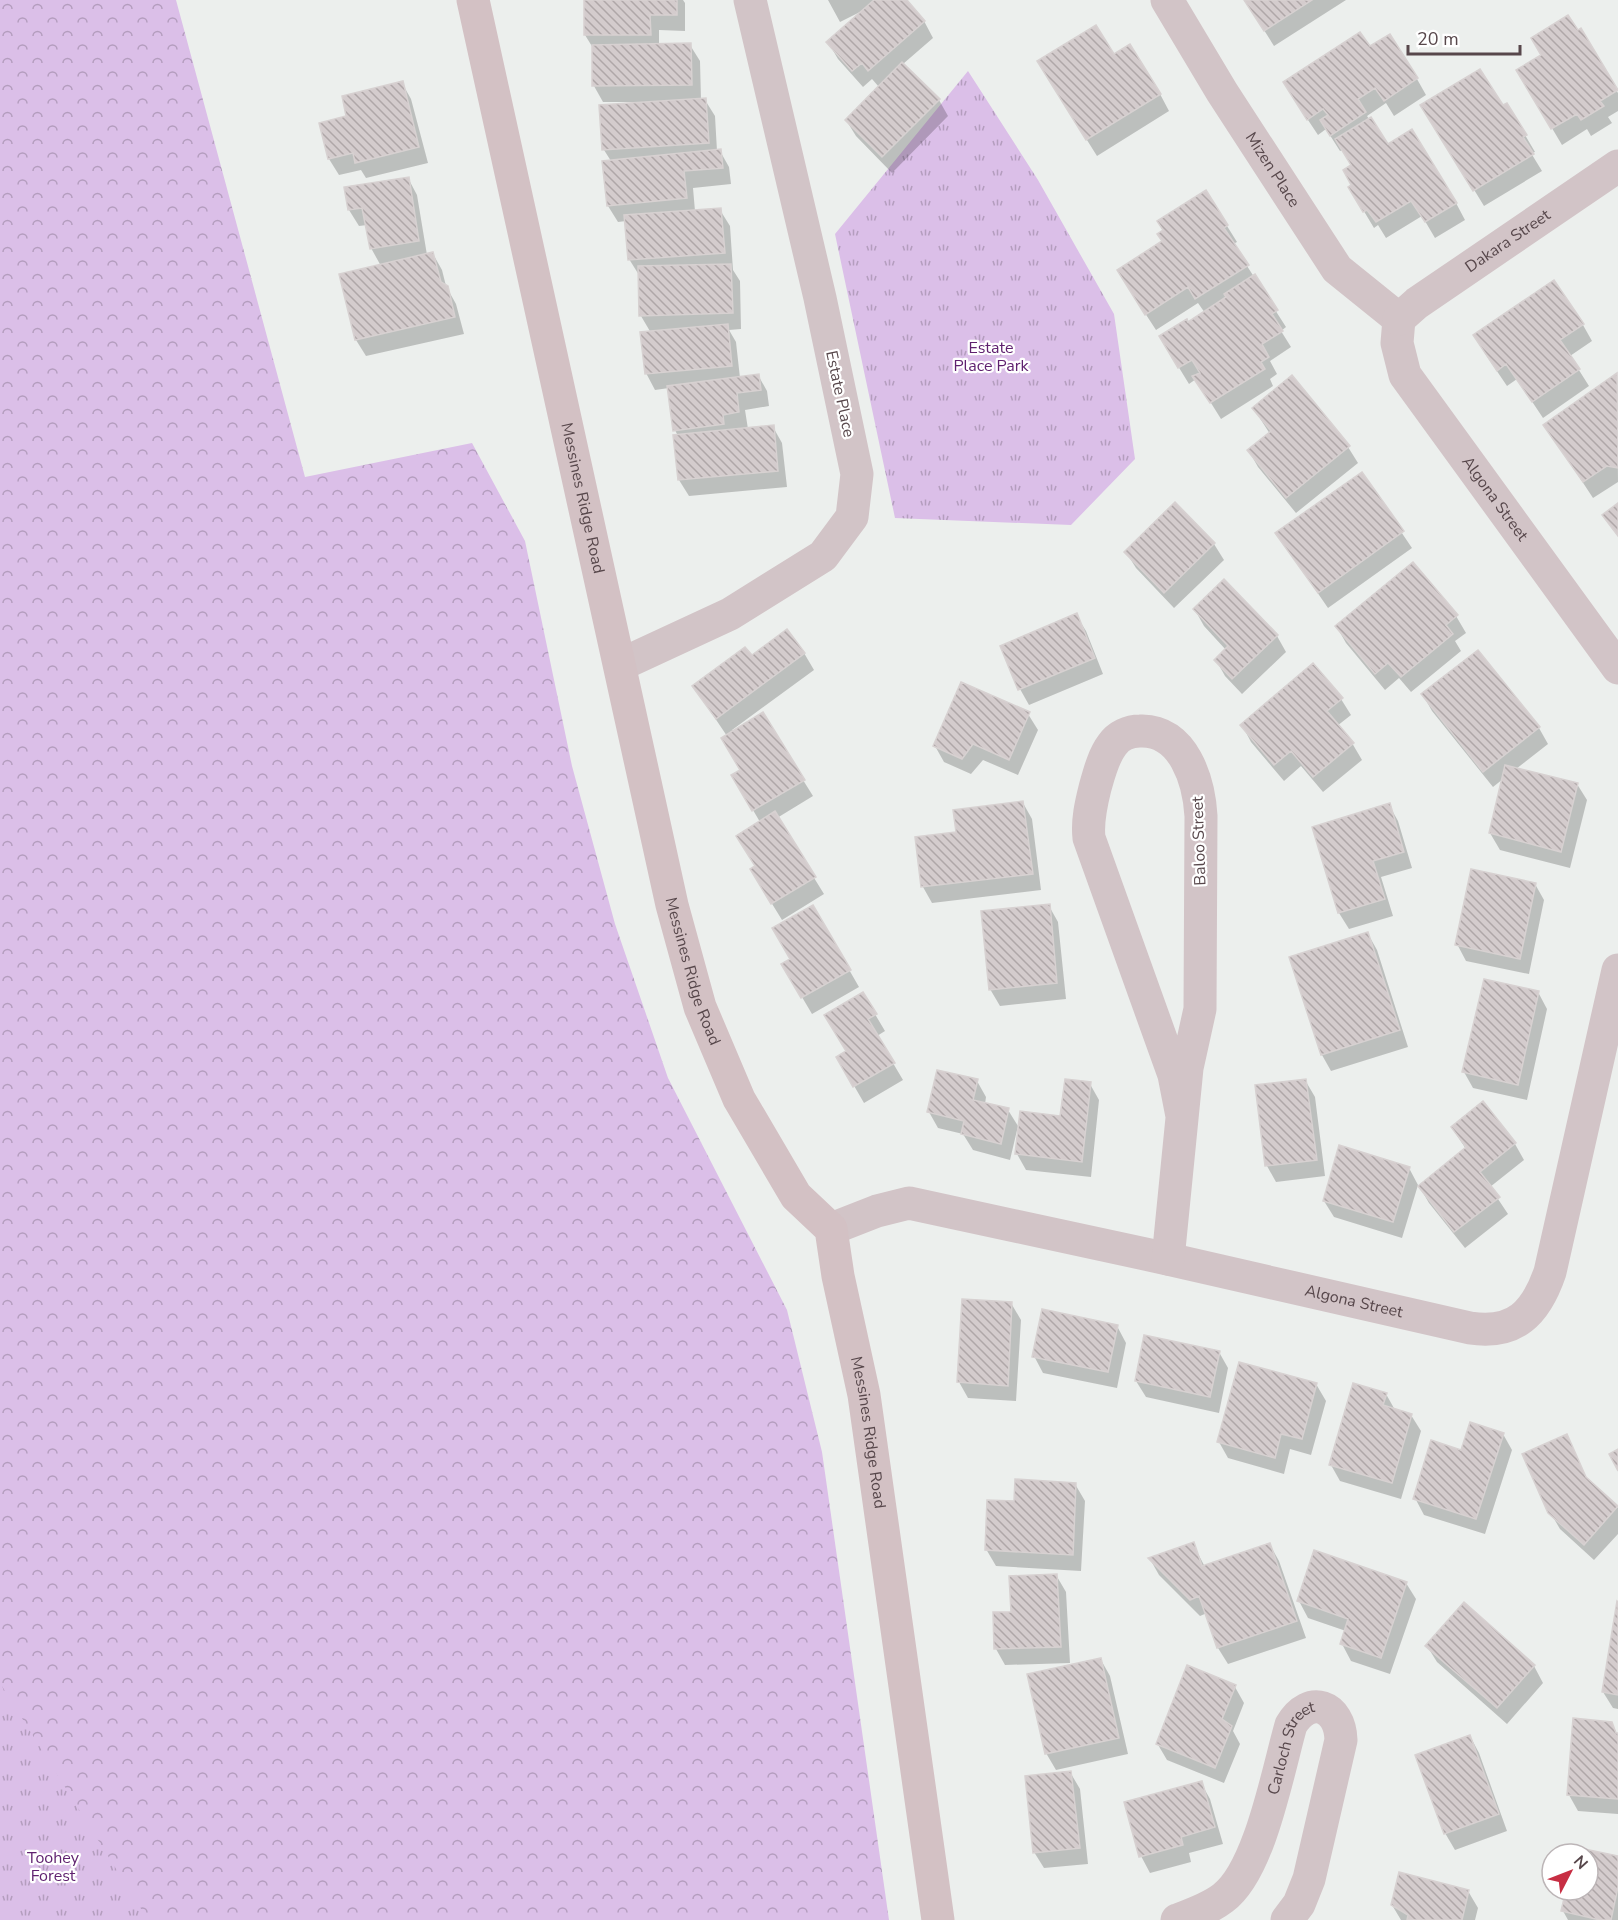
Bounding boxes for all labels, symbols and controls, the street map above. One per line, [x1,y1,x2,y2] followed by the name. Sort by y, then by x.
[1408,18,1520,56] scale bar
[1417,27,1459,51] text: 20 m
[1240,128,1305,212] street label: Mizen Place
[1461,204,1555,278] street label: Dakara Street
[953,337,1030,377] park label: Estate Place Park
[820,349,860,439] street label: Estate Place
[555,421,610,576] street label: Messines Ridge Road
[1457,452,1533,546] street label: Algona Street
[1186,795,1212,886] street label: Baloo Street
[660,895,726,1049] street label: Messines Ridge Road
[1303,1280,1405,1323] street label: Algona Street
[845,1354,891,1510] street label: Messines Ridge Road
[1262,1696,1317,1797] street label: Carloch Street
[1540,1842,1600,1902] north arrow
[27,1847,80,1887] park label: Toohey Forest
[1568,1851,1593,1874] text: N

